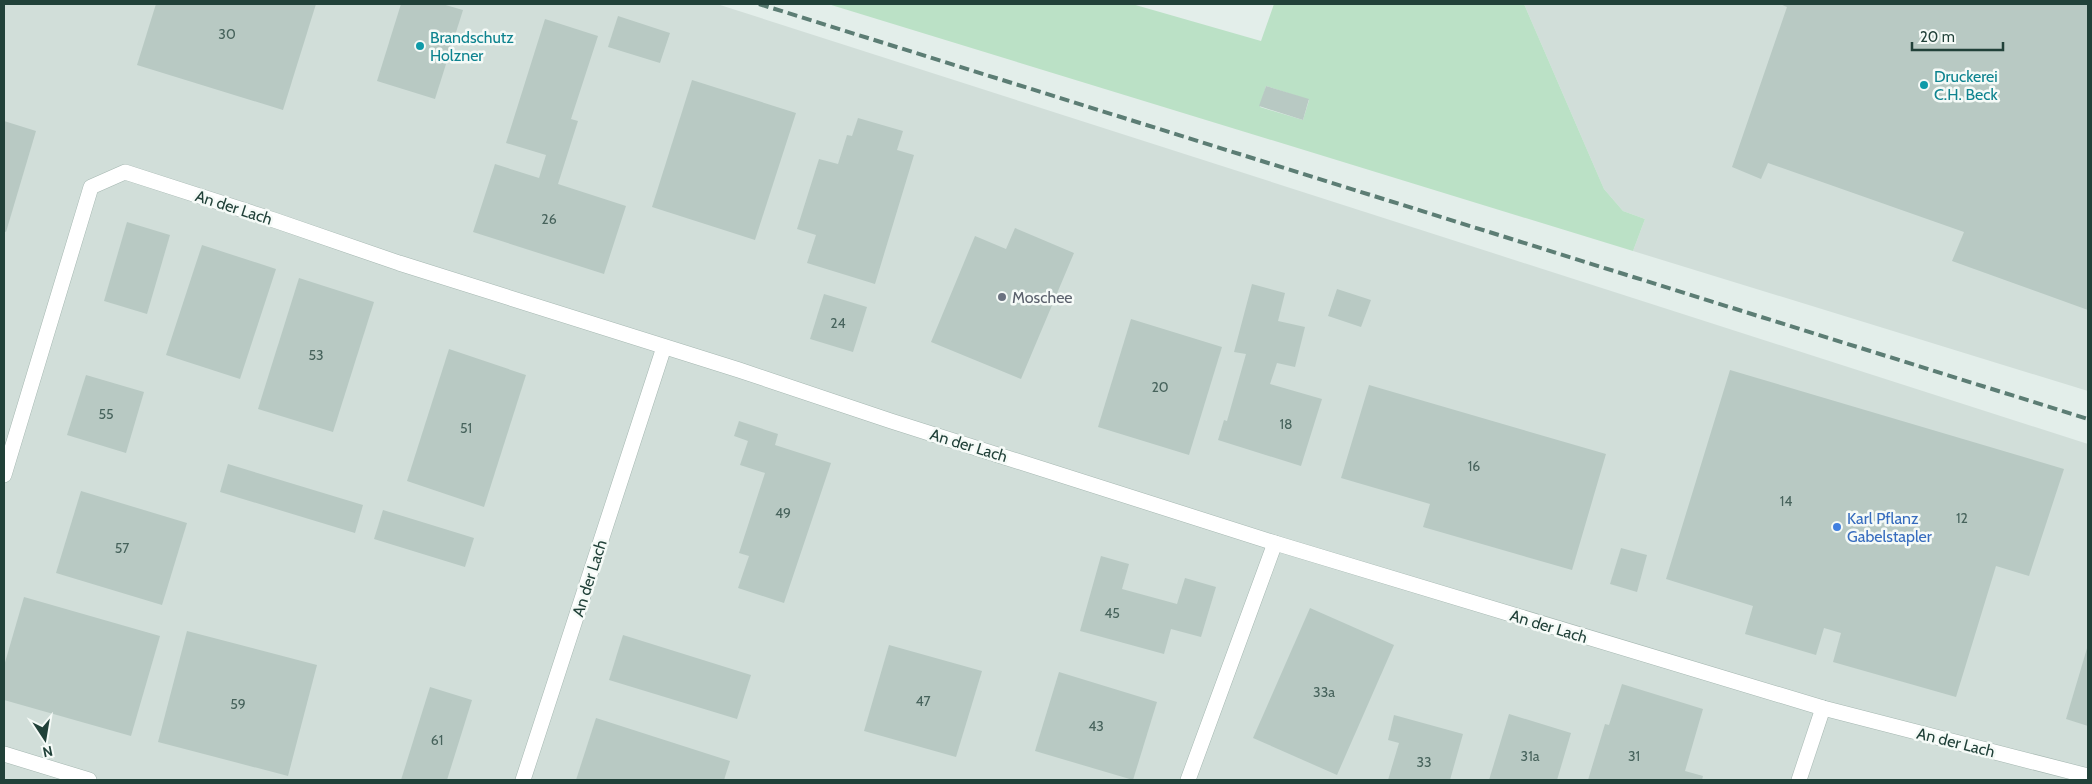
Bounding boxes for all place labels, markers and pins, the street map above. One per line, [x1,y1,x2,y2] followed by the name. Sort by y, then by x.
[430,28,514,65] place label: Brandschutz Holzner
[414,40,426,52] marker: Brandschutz Holzner
[1934,67,1998,104] place label: Druckerei C.H. Beck
[1918,79,1930,91] marker: Druckerei C.H. Beck
[1012,288,1073,307] place label: Moschee
[996,291,1008,303] marker: Moschee
[1847,509,1933,546] place label: Karl Pflanz Gabelstapler
[1831,521,1843,533] marker: Karl Pflanz Gabelstapler

